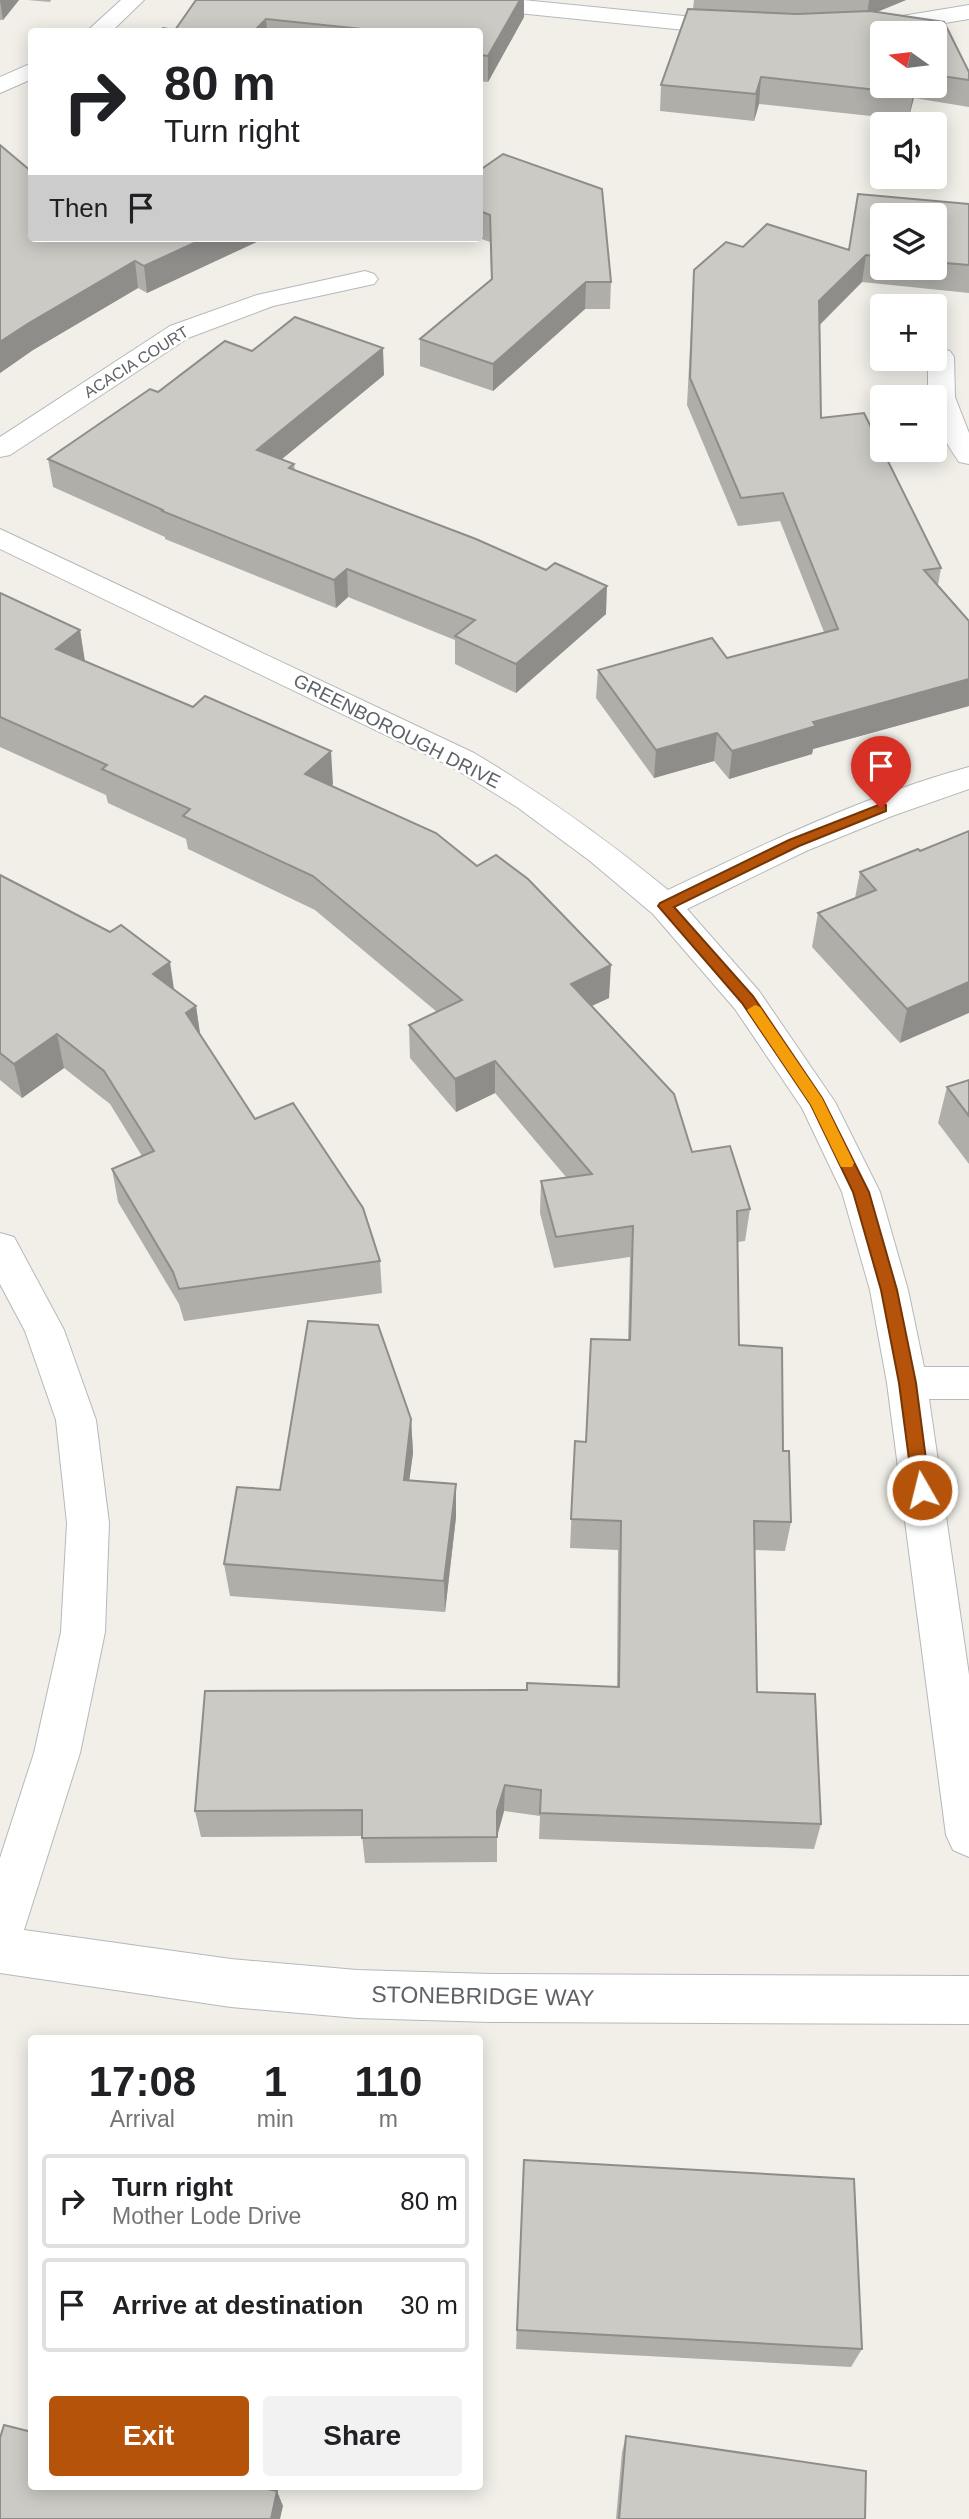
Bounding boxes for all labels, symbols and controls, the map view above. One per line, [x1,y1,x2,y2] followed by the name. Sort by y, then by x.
[870,21,947,98] north arrow
[870,21,947,462] map controls
[49,56,140,147] icon: right
[164,56,276,110] text: 80 m
[870,112,947,189] button: sound
[164,113,300,149] text: Turn right
[122,189,160,227] icon: arrive
[49,193,108,223] text: Then
[870,203,947,280] button: layers
[870,294,947,371] button: +
[81,323,191,401] street label: ACACIA COURT
[870,385,947,462] button: −
[290,670,504,792] street label: GREENBOROUGH DRIVE
[851,736,911,808] pin
[862,747,900,785] icon: arrive
[885,1453,959,1527] position arrow
[371,1981,595,2011] street label: STONEBRIDGE WAY
[89,2058,196,2105] text: 17:08
[264,2058,287,2105] text: 1
[355,2058,422,2105] text: 110
[110,2106,175,2132] text: Arrival
[257,2106,294,2132] text: min
[379,2106,398,2132] text: m
[112,2172,233,2202] text: Turn right
[53,2182,91,2220] icon: right
[400,2186,458,2216] text: 80 m
[112,2203,301,2229] text: Mother Lode Drive
[53,2286,91,2324] icon: arrive
[112,2290,363,2320] text: Arrive at destination
[400,2290,458,2320] text: 30 m
[49,2396,249,2476] button: Exit
[263,2396,462,2476] button: Share

